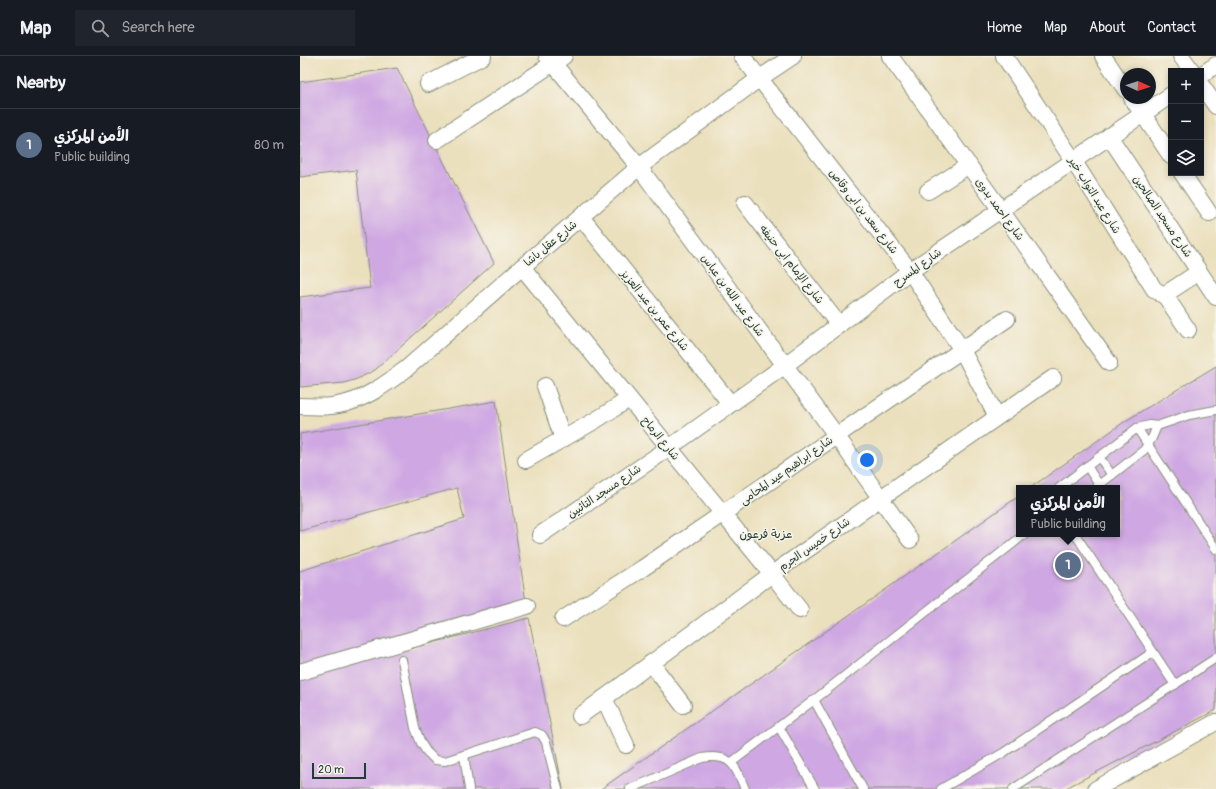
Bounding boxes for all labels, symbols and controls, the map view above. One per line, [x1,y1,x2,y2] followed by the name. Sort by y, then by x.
[75,10,355,46] search box
[20,16,51,40] text: Map
[89,17,111,39] icon: search
[121,18,195,37] text: Search here
[987,19,1022,36] text: Home
[1044,19,1067,36] text: Map
[1089,19,1125,36] text: About
[1147,19,1196,36] text: Contact
[1120,68,1156,104] north arrow
[1168,68,1204,176] map controls
[1168,68,1204,104] button: +
[16,72,65,93] text: Nearby
[1168,104,1204,140] button: −
[54,127,129,146] text: الأمن المركزي
[26,137,32,153] text: 1
[254,137,284,153] text: 80 m
[1168,140,1204,176] button: layers
[54,149,130,165] text: Public building
[1064,154,1123,237] street label: شارع عبد التواب خير
[825,166,901,258] street label: شارع سعد بن ابى وقاص
[1129,173,1195,261] street label: شارع مسجد الصالحين
[971,176,1027,244] street label: شارع احمد بدوى
[521,218,581,271] street label: شارع عقل باشا
[755,222,826,307] street label: شارع الإمام ابى حنيفه
[891,246,945,291] street label: شارع المسرح
[697,252,767,340] street label: شارع عبد الله بن عباس
[616,266,691,355] street label: شارع عمر بن عبد العزيز
[638,414,682,464] street label: شارع الرماح
[737,433,837,509] street label: شارع ابراهيم عيد المحامى
[857,450,877,470] your location
[565,462,645,523] street label: شارع مسجد التائبين
[1016,485,1120,537] popup
[1030,494,1105,513] text: الأمن المركزي
[776,515,854,575] street label: شارع خميس الجرم
[1030,516,1106,532] text: Public building
[739,527,793,542] district label: عزبة فرعون
[1055,550,1081,580] pin: 1
[312,761,366,780] scale bar
[318,763,344,776] text: 20 m

